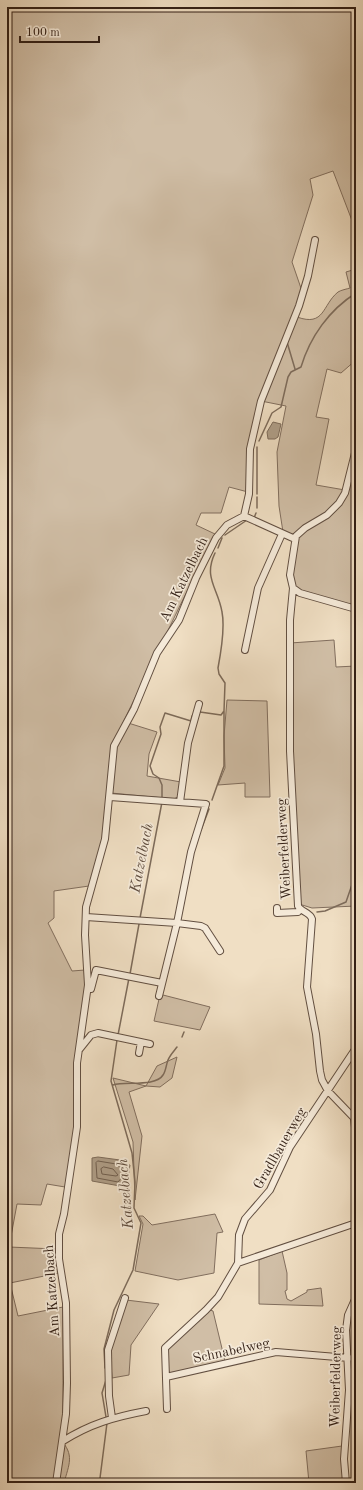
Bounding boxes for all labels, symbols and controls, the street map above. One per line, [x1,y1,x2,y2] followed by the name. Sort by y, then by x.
[20,18,99,44] scale bar
[26,27,60,39] text: 100 m
[157,535,211,624] street label: Am Katzelbach
[274,797,294,900] street label: Weiberfelderweg
[128,822,157,895] water label: Katzelbach
[251,1105,309,1192] street label: Gradlbauerweg
[116,1158,137,1231] water label: Katzelbach
[42,1244,62,1337] street label: Am Katzelbach
[328,1326,344,1428] street label: Weiberfelderweg
[191,1336,271,1366] street label: Schnabelweg

